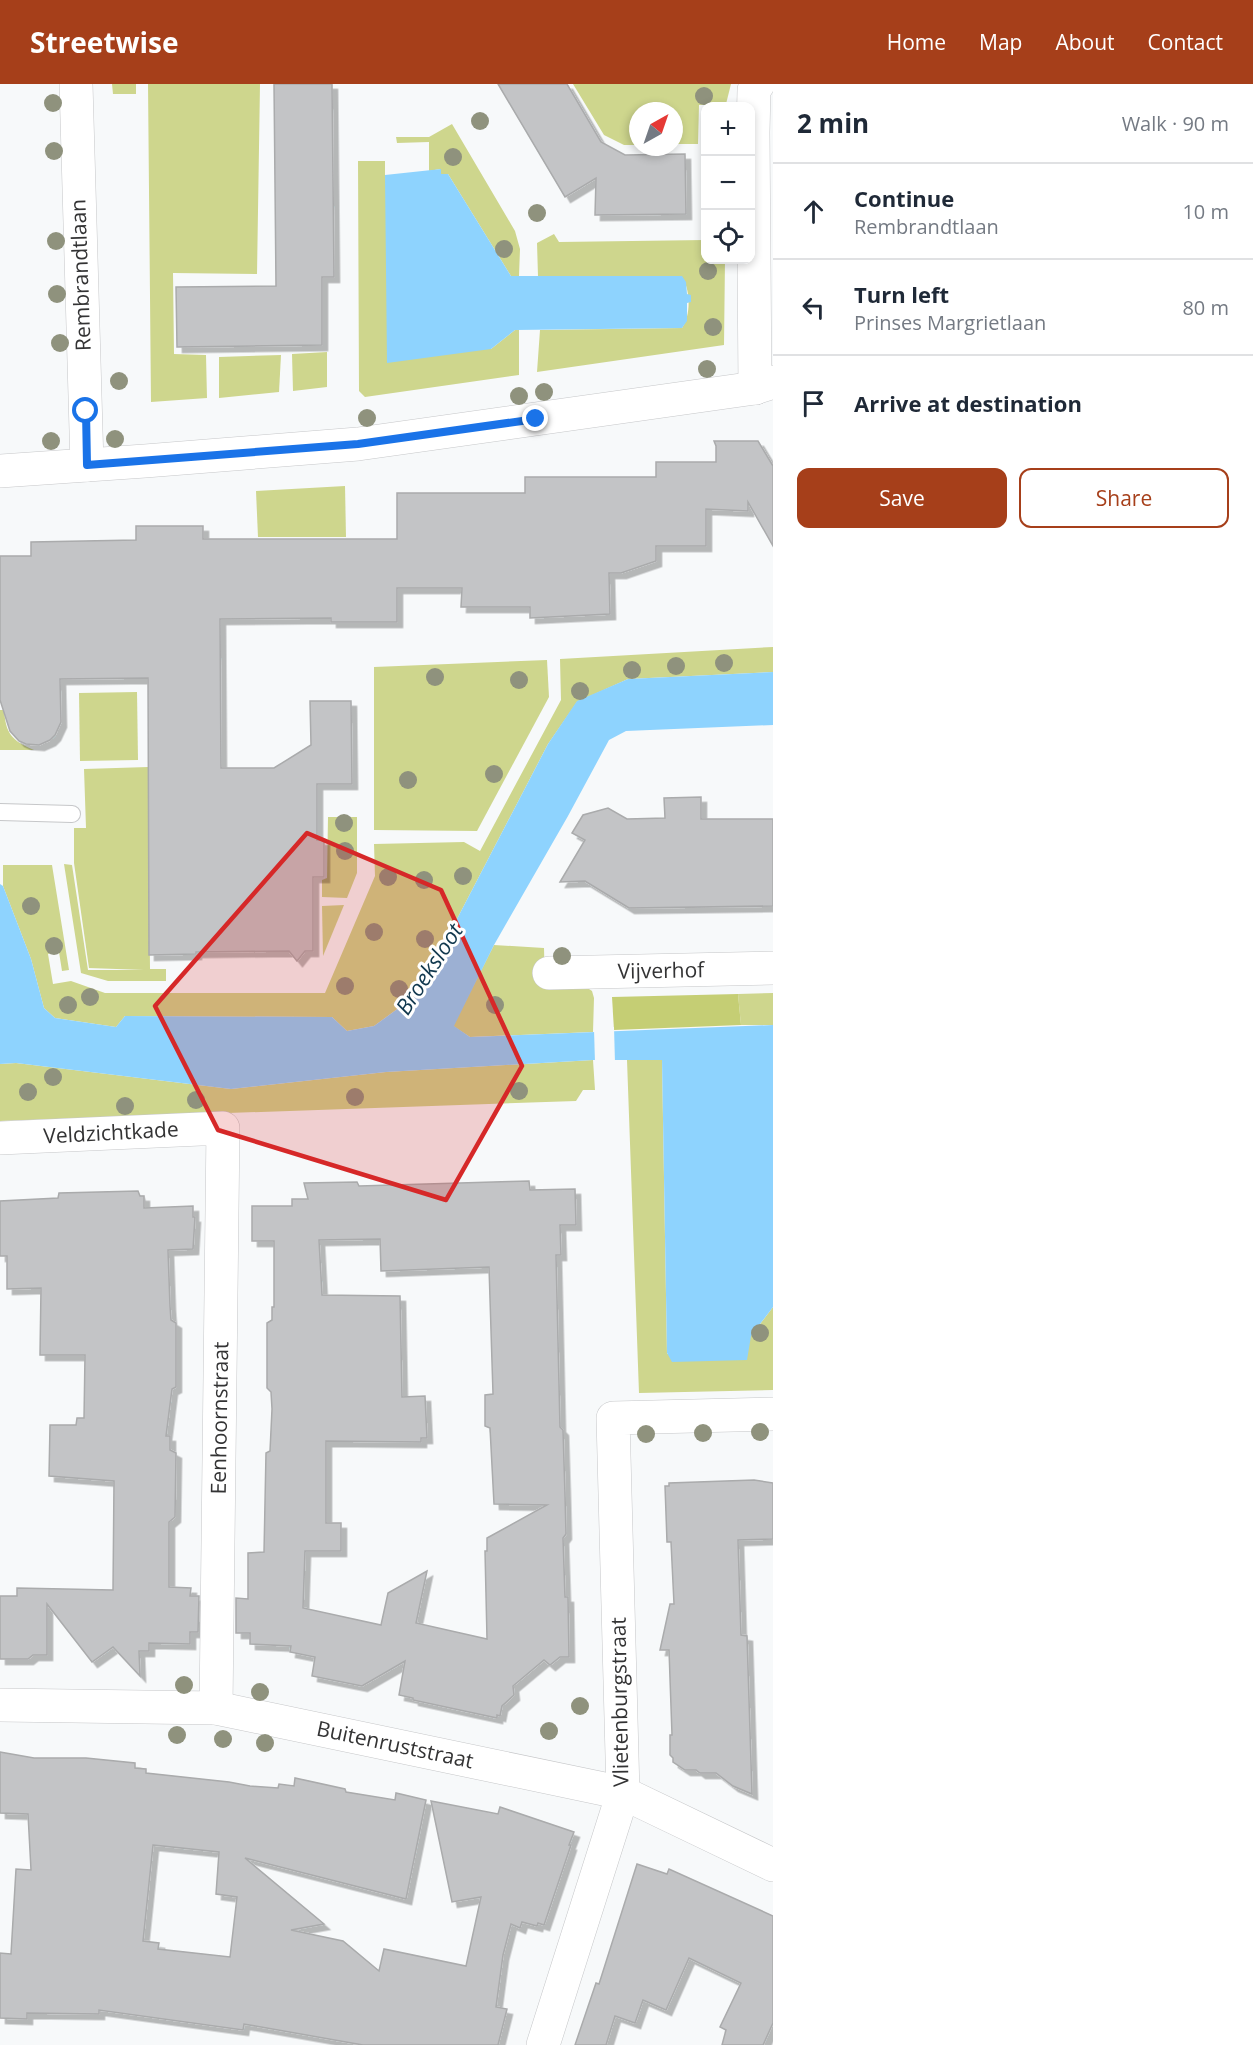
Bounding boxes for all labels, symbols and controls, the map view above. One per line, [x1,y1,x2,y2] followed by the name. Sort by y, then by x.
[30,23,179,61] text: Streetwise
[887,28,946,56] text: Home
[979,28,1022,56] text: Map
[1055,28,1115,56] text: About
[1148,28,1223,56] text: Contact
[629,102,683,156] north arrow
[701,102,755,264] map controls
[701,102,755,156] button: +
[797,105,869,141] text: 2 min
[1122,110,1229,137] text: Walk · 90 m
[701,156,755,210] button: −
[854,183,954,213] text: Continue
[797,195,830,228] icon: ahead
[1182,198,1229,225] text: 10 m
[63,199,97,351] street label: Rembrandtlaan
[701,210,755,264] button: locate
[854,213,999,240] text: Rembrandtlaan
[854,279,949,309] text: Turn left
[797,291,830,324] icon: left
[1182,294,1229,321] text: 80 m
[854,309,1046,336] text: Prinses Margrietlaan
[797,387,830,420] icon: arrive
[854,388,1082,418] text: Arrive at destination
[72,397,98,423] route start
[522,405,548,431] route end
[797,468,1007,528] button: Save
[1019,468,1229,528] button: Share
[388,916,469,1020] water label: Broeksloot
[617,955,706,985] street label: Vijverhof
[43,1114,179,1150] street label: Veldzichtkade
[204,1341,234,1495] street label: Eenhoornstraat
[604,1617,634,1787] street label: Vlietenburgstraat
[314,1714,476,1774] street label: Buitenruststraat

